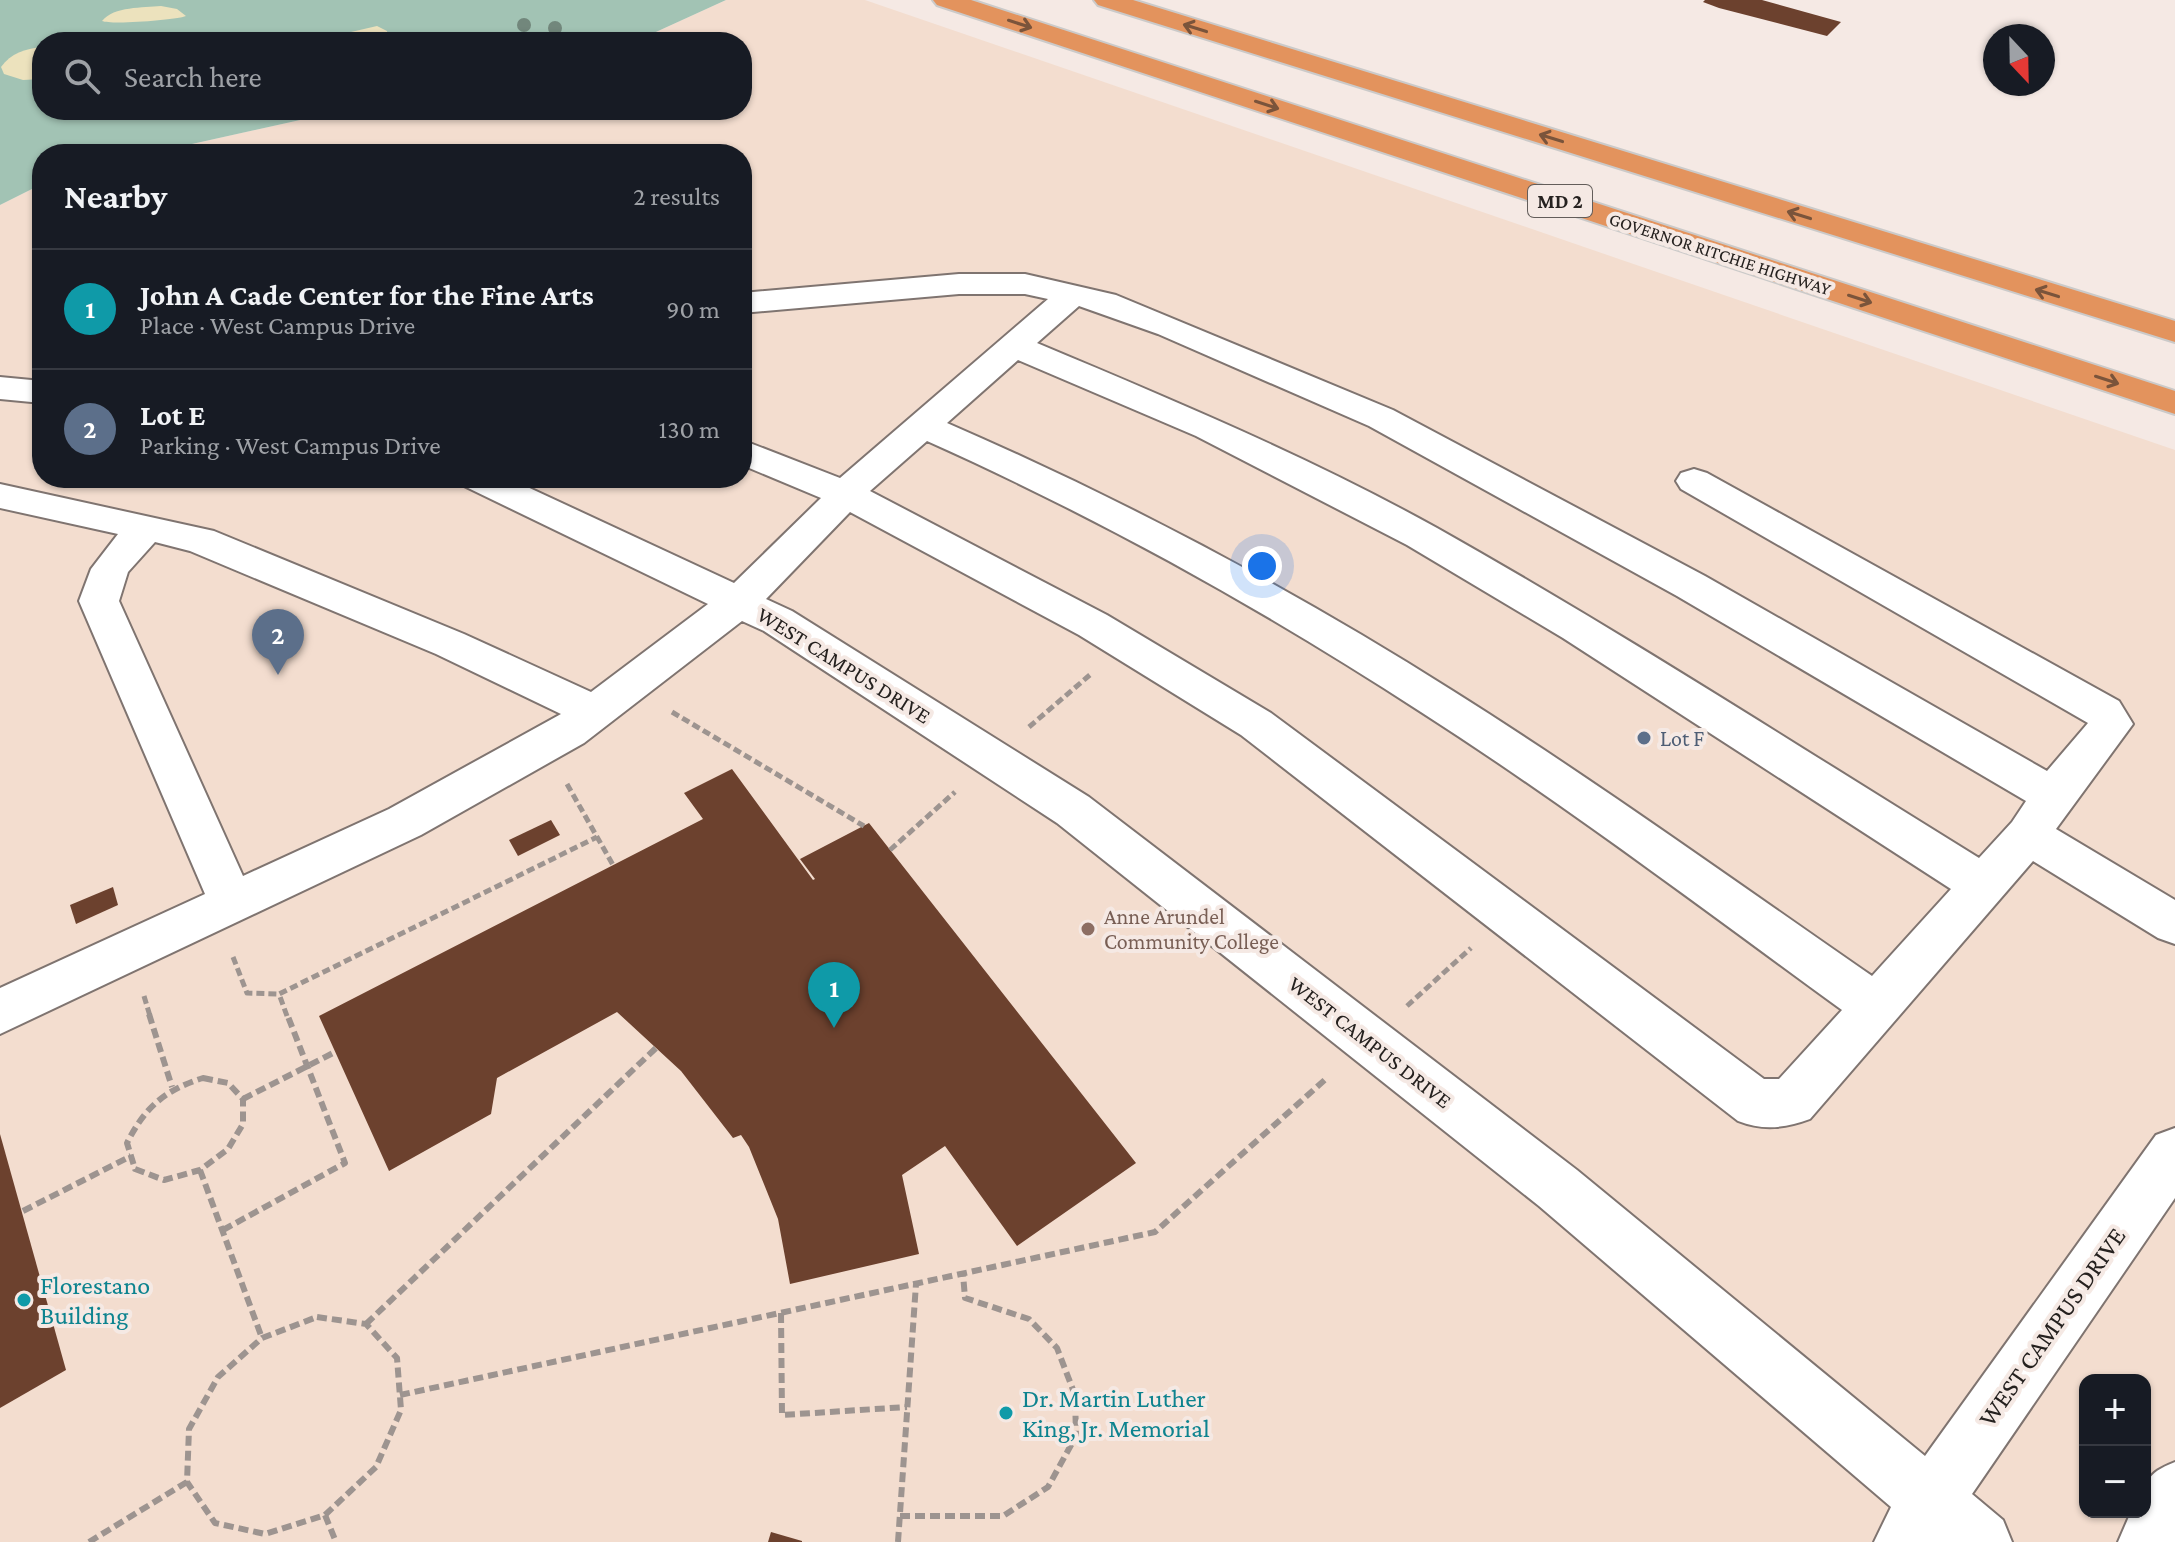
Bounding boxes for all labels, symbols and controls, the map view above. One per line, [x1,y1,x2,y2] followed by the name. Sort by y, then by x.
[1007,18,1032,33] one-way arrow
[1183,19,1208,34] one-way arrow
[1983,24,2055,96] north arrow
[32,32,752,120] search box
[60,54,104,98] icon: search
[124,60,262,93] text: Search here
[1254,99,1279,114] one-way arrow
[1538,130,1564,145] one-way arrow
[64,178,167,215] text: Nearby
[633,182,720,211] text: 2 results
[1528,185,1592,217] road number: MD 2
[1786,207,1812,222] one-way arrow
[1607,209,1834,299] street label: GOVERNOR RITCHIE HIGHWAY
[140,278,594,311] text: John A Cade Center for the Fine Arts
[2035,284,2060,299] one-way arrow
[1847,293,1872,308] one-way arrow
[85,295,95,324] text: 1
[666,295,720,324] text: 90 m
[140,311,415,340] text: Place · West Campus Drive
[2094,374,2119,389] one-way arrow
[140,398,205,431] text: Lot E
[83,415,97,444] text: 2
[659,415,720,444] text: 130 m
[140,431,441,460] text: Parking · West Campus Drive
[1242,546,1282,586] your location
[753,601,935,729] street label: WEST CAMPUS DRIVE
[252,609,304,675] pin: 2
[1660,726,1704,751] place label: Lot F
[1635,729,1653,747] marker: Lot F
[1104,904,1279,954] place label: Anne Arundel Community College
[1079,920,1097,938] marker: Anne Arundel Community College
[808,962,860,1028] pin: 1
[1284,971,1456,1113] street label: WEST CAMPUS DRIVE
[1972,1222,2132,1432] street label: WEST CAMPUS DRIVE
[40,1271,150,1330] place label: Florestano Building
[15,1291,33,1309] marker: Florestano Building
[2079,1374,2151,1518] map controls
[2079,1374,2151,1446] button: +
[1022,1384,1210,1443] place label: Dr. Martin Luther King, Jr. Memorial
[997,1404,1015,1422] marker: Dr. Martin Luther King, Jr. Memorial
[2079,1446,2151,1518] button: −

